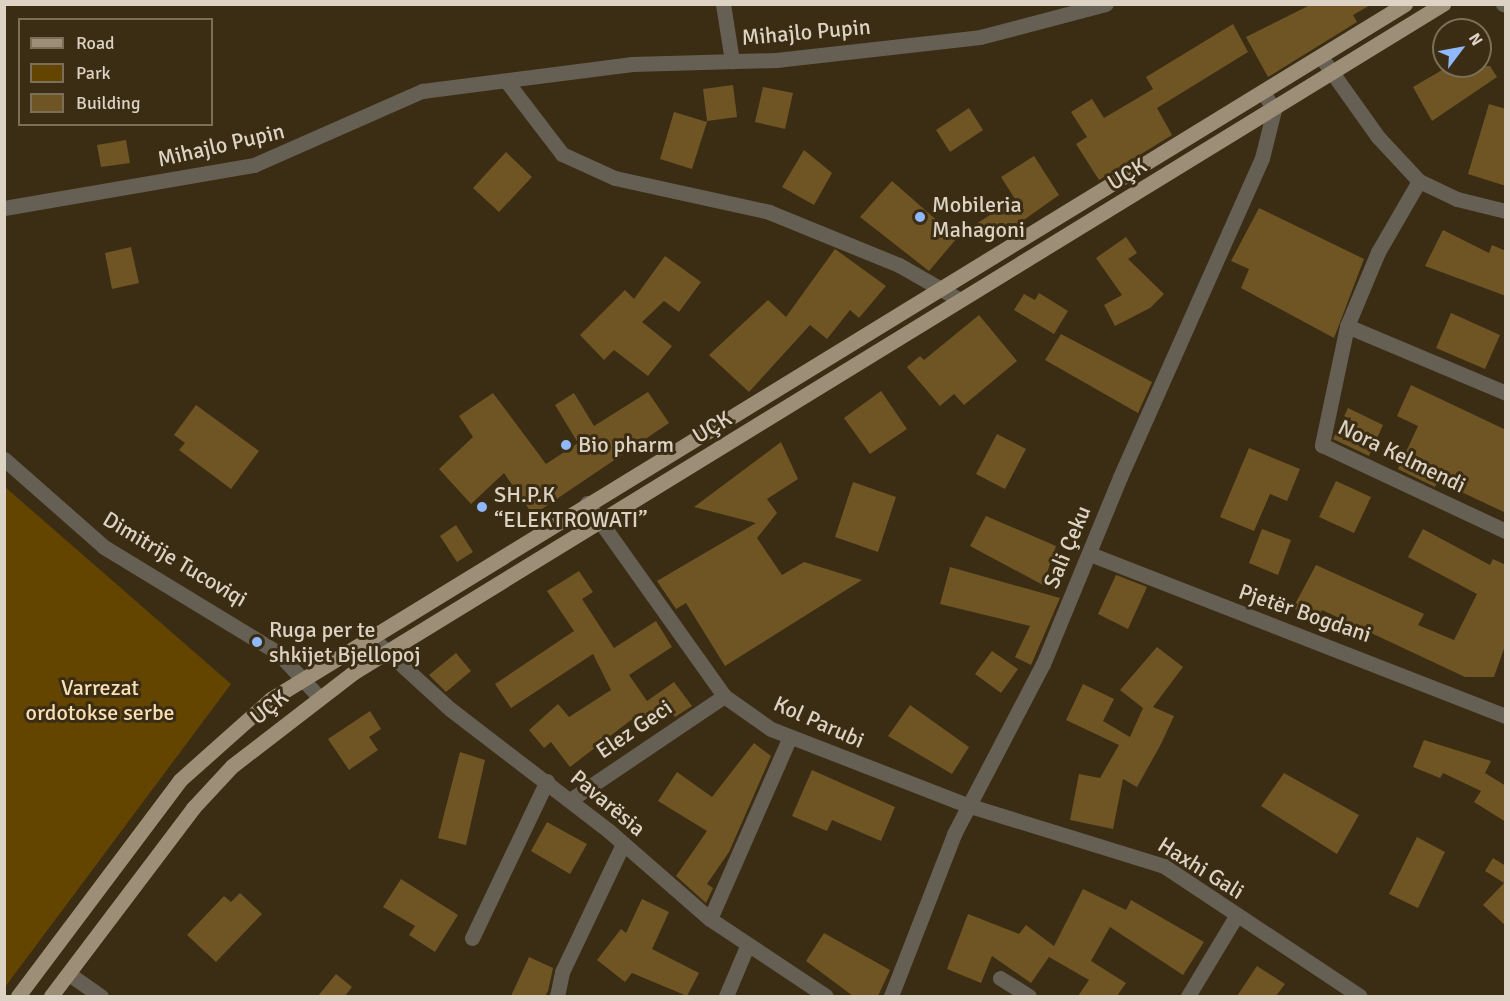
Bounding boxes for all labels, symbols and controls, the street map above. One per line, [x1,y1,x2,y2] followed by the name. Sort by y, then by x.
[740,13,872,51] street label: Mihajlo Pupin
[18,18,213,126] legend
[1432,18,1492,78] north arrow
[1464,29,1487,50] text: N
[76,32,115,54] text: Road
[76,62,111,84] text: Park
[76,92,140,114] text: Building
[155,118,287,172] street label: Mihajlo Pupin
[1103,152,1151,196] street label: UÇK
[932,191,1025,242] place label: Mobileria Mahagoni
[913,210,927,224] marker: Mobileria Mahagoni
[688,405,736,449] street label: UÇK
[1334,414,1470,498] street label: Nora Kelmendi
[578,432,674,458] place label: Bio pharm
[559,438,573,452] marker: Bio pharm
[494,481,647,532] place label: SH.P.K “ELEKTROWATI”
[475,500,489,514] marker: SH.P.K “ELEKTROWATI”
[1038,502,1096,592] street label: Sali Çeku
[98,506,252,612] street label: Dimitrije Tucoviqi
[1235,578,1375,648] street label: Pjetër Bogdani
[269,616,421,668] place label: Ruga per te shkijet Bjellopoj
[250,635,264,649] marker: Ruga per te shkijet Bjellopoj
[25,674,175,726] park label: Varrezat ordotokse serbe
[245,684,293,730] street label: UÇK
[770,690,868,754] street label: Kol Parubi
[591,694,677,764] street label: Elez Geci
[565,764,651,842] street label: Pavarësia
[1153,831,1249,905] street label: Haxhi Gali

